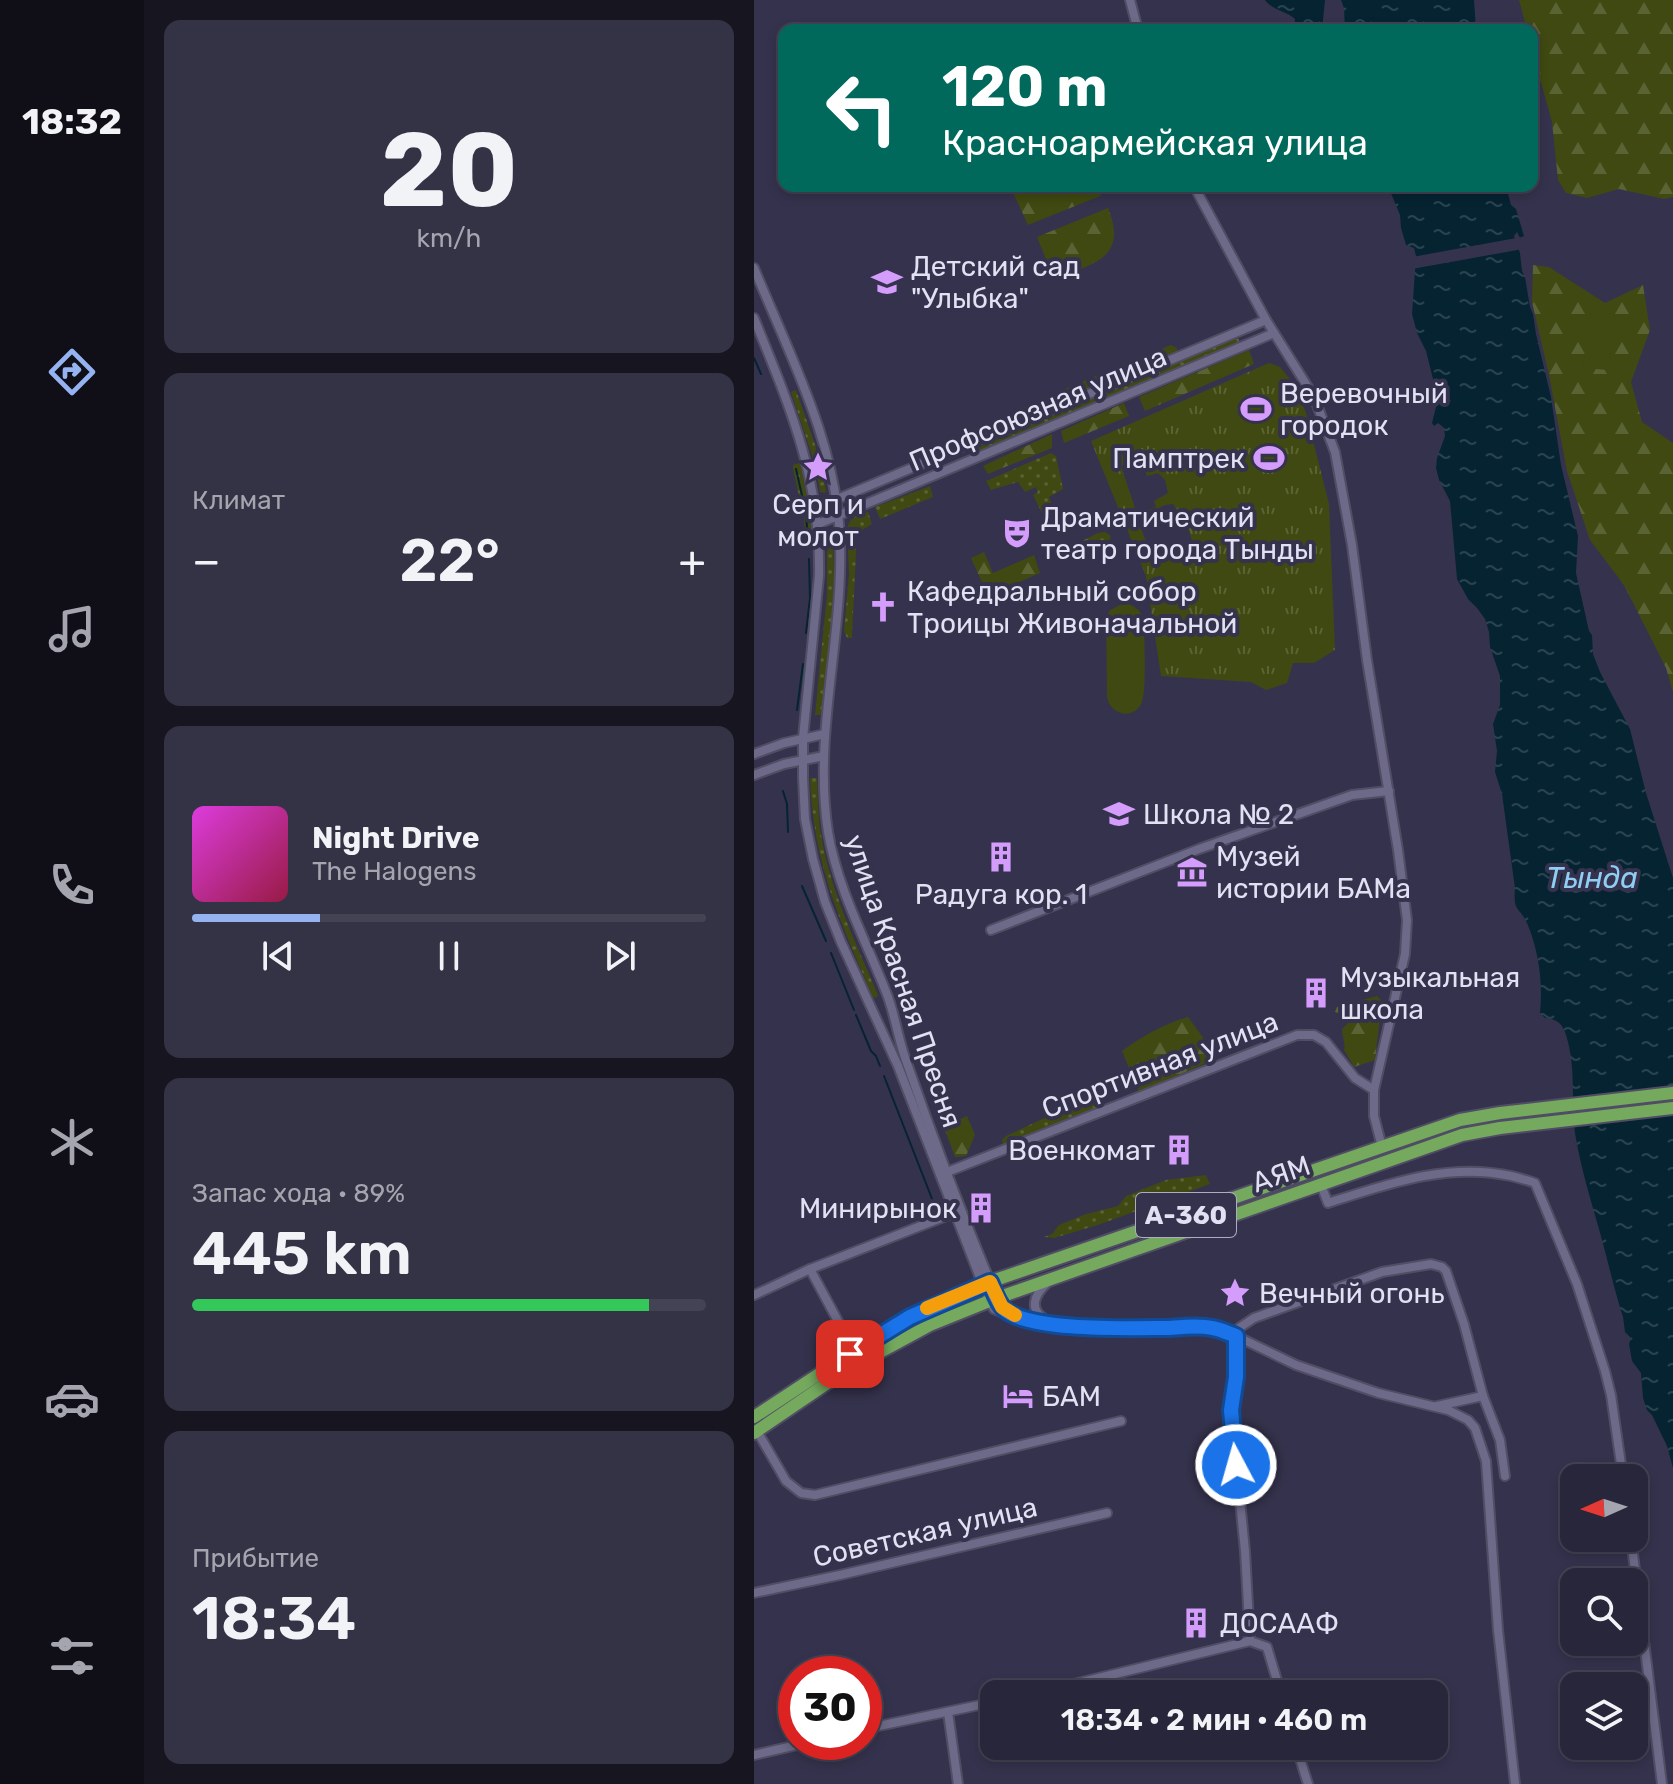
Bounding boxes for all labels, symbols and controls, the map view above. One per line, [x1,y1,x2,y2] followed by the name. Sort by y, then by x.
[942,54,1108,120] text: 120 m
[810,56,914,160] icon: left
[22,100,122,143] text: 18:32
[380,109,518,232] text: 20
[942,121,1368,164] text: Красноармейская улица
[417,223,481,254] text: km/h
[911,250,1080,315] place label: Детский сад "Улыбка"
[870,265,904,299] school or university icon: Детский сад "Улыбка"
[904,340,1172,478] street label: Профсоюзная улица
[44,344,100,400] icon: directions
[1280,377,1448,442] place label: Веревочный городок
[1239,392,1273,426] sports icon: Веревочный городок
[1252,441,1286,475] sports icon: Памптрек
[1112,442,1245,475] place label: Памптрек
[801,450,835,484] place icon: Серп и молот
[192,485,285,516] text: Климат
[772,488,864,553] place label: Серп и молот
[1041,501,1314,566] place label: Драматический театр города Тынды
[1000,516,1034,550] theatre icon: Драматический театр города Тынды
[399,525,500,596] text: 22°
[192,535,221,587] text: −
[679,535,706,587] text: +
[907,575,1237,640] place label: Кафедральный собор Троицы Живоначальной
[866,590,900,624] church icon: Кафедральный собор Троицы Живоначальной
[44,601,100,657] icon: music
[1102,797,1136,831] school or university icon: Школа № 2
[1143,798,1294,831] place label: Школа № 2
[312,820,480,856] text: Night Drive
[837,830,969,1132] street label: улица Красная Пресня
[984,840,1018,874] building icon: Радуга кор. 1
[1216,840,1411,905] place label: Музей истории БАМа
[1175,855,1209,889] museum icon: Музей истории БАМа
[312,856,477,887] text: The Halogens
[44,857,100,913] icon: phone
[1546,860,1638,896] water label: Тында
[915,878,1087,911] place label: Радуга кор. 1
[256,934,300,978] icon: previous
[427,934,471,978] icon: pause
[598,934,642,978] icon: next
[1340,961,1520,1026] place label: Музыкальная школа
[1299,976,1333,1010] building icon: Музыкальная школа
[1037,1005,1283,1125] street label: Спортивная улица
[44,1114,100,1170] icon: climate
[1162,1133,1196,1167] building icon: Военкомат
[1008,1134,1155,1167] place label: Военкомат
[1248,1149,1314,1199] street label: АЯМ
[192,1178,405,1209] text: Запас хода · 89%
[964,1191,998,1225] building icon: Минирынок
[799,1192,957,1225] place label: Минирынок
[1136,1193,1236,1237] road number: А-360
[192,1218,412,1289] text: 445 km
[1218,1276,1252,1310] place icon: Вечный огонь
[1259,1277,1445,1310] place label: Вечный огонь
[816,1320,884,1388] pin
[828,1332,872,1376] icon: arrive
[44,1371,100,1427] icon: car
[1001,1379,1035,1413] hotel icon: БАМ
[1042,1380,1101,1413] place label: БАМ
[1194,1423,1278,1507] position arrow
[1560,1464,1648,1552] north arrow
[1560,1464,1648,1760] map controls
[810,1490,1040,1574] street label: Советская улица
[192,1543,319,1574] text: Прибытие
[1560,1568,1648,1656] button: search
[192,1583,356,1654] text: 18:34
[1179,1606,1213,1640] building icon: ДОСААФ
[1220,1607,1339,1640] place label: ДОСААФ
[44,1628,100,1684] icon: filters
[778,1656,882,1760] speed limit sign: 30
[1560,1672,1648,1760] button: layers
[1061,1702,1367,1738] text: 18:34 · 2 мин · 460 m

